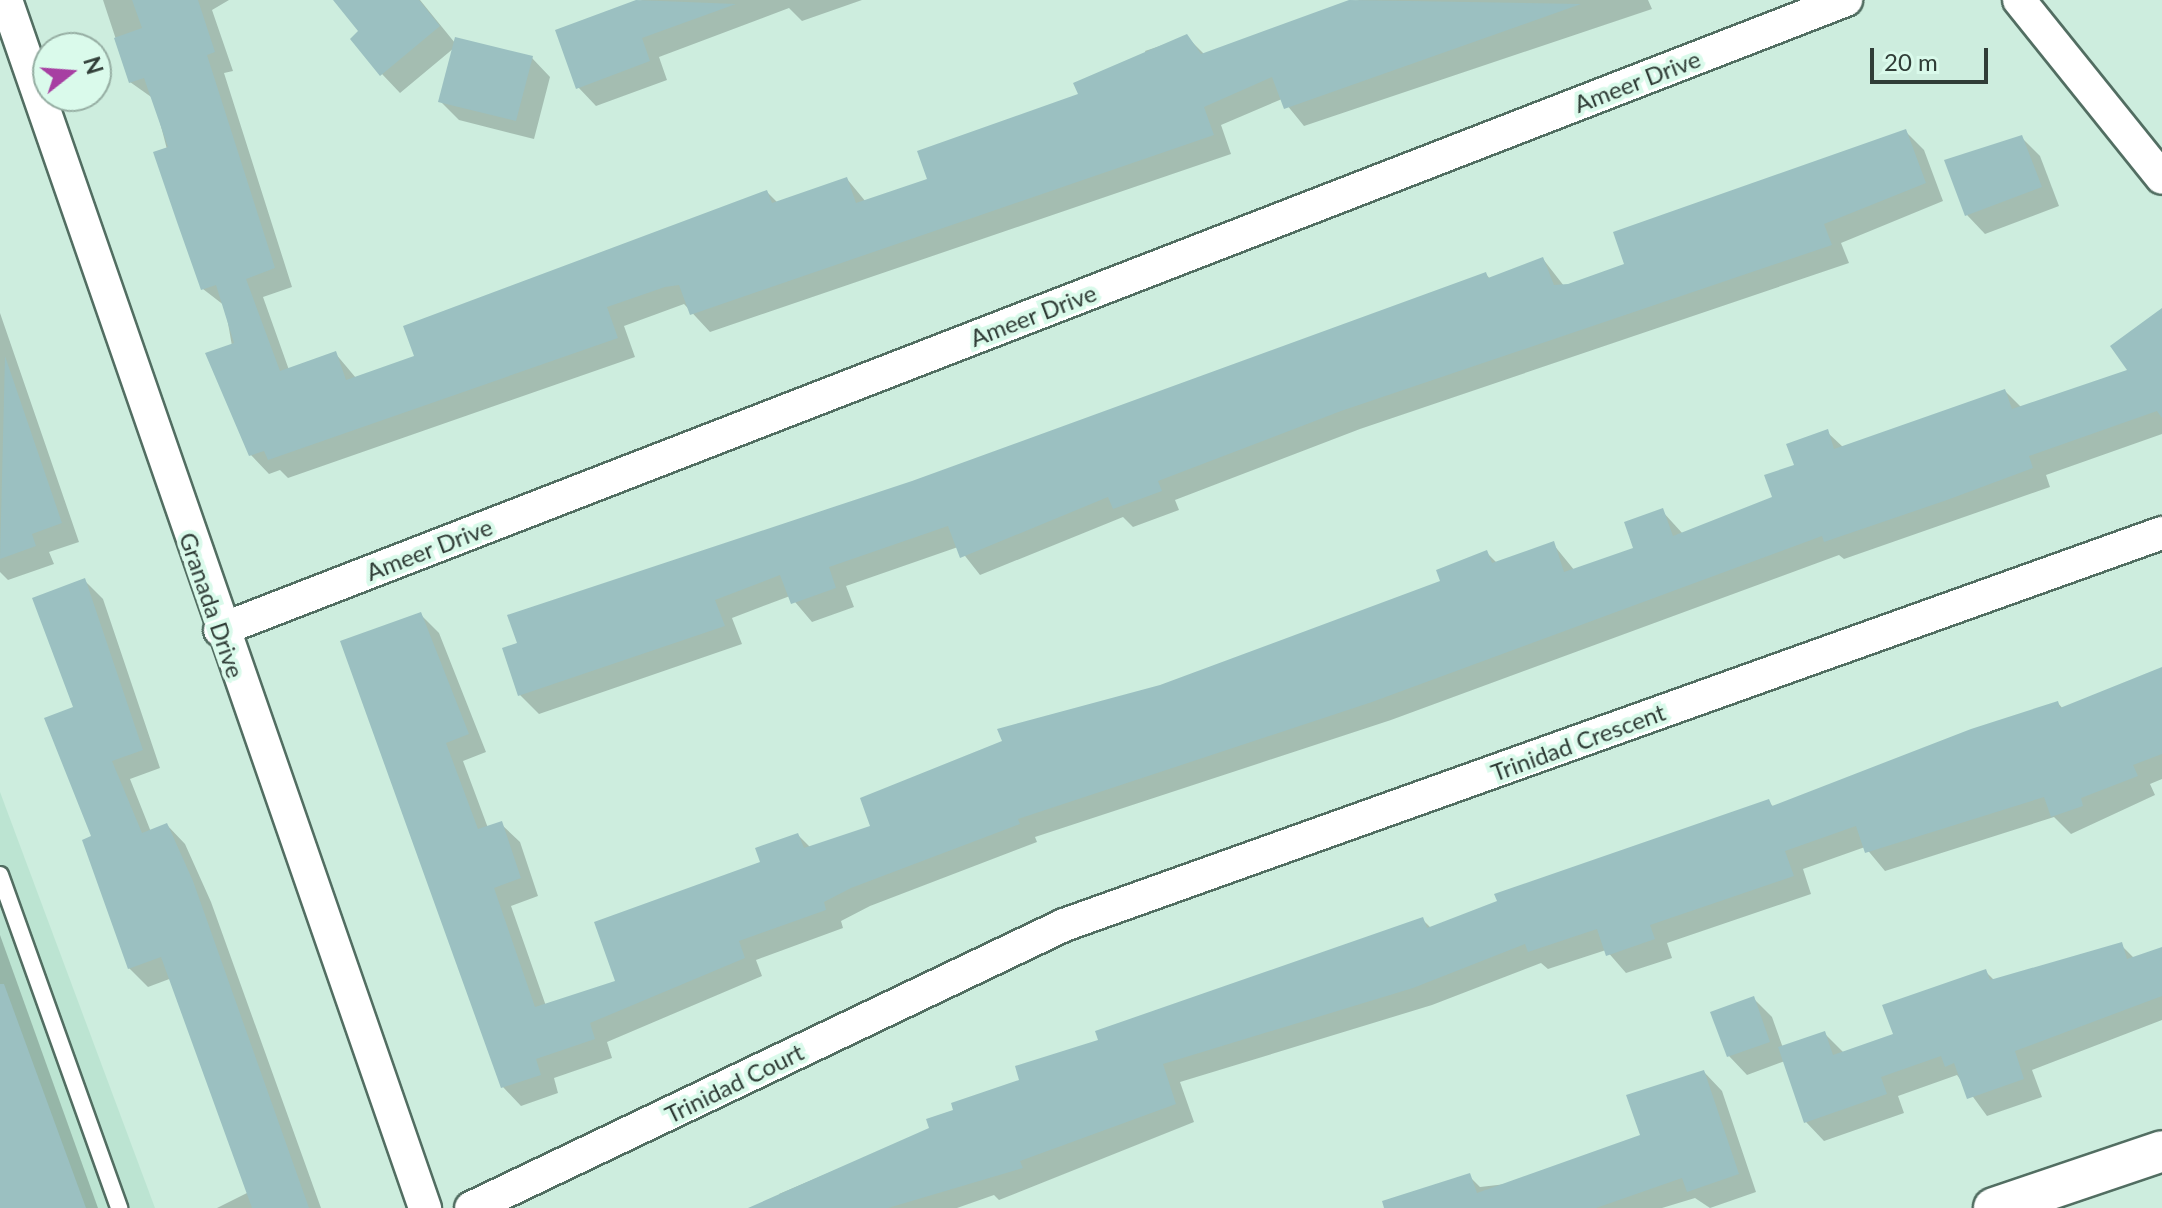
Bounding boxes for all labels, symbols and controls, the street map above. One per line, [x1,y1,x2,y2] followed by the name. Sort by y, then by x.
[32,32,112,112] north arrow
[1874,32,1992,82] scale bar
[1570,44,1704,118] street label: Ameer Drive
[1884,47,1938,76] text: 20 m
[78,53,109,77] text: N
[966,278,1100,352] street label: Ameer Drive
[362,512,496,586] street label: Ameer Drive
[174,529,250,681] street label: Granada Drive
[1487,697,1669,787] street label: Trinidad Crescent
[660,1037,808,1129] street label: Trinidad Court

